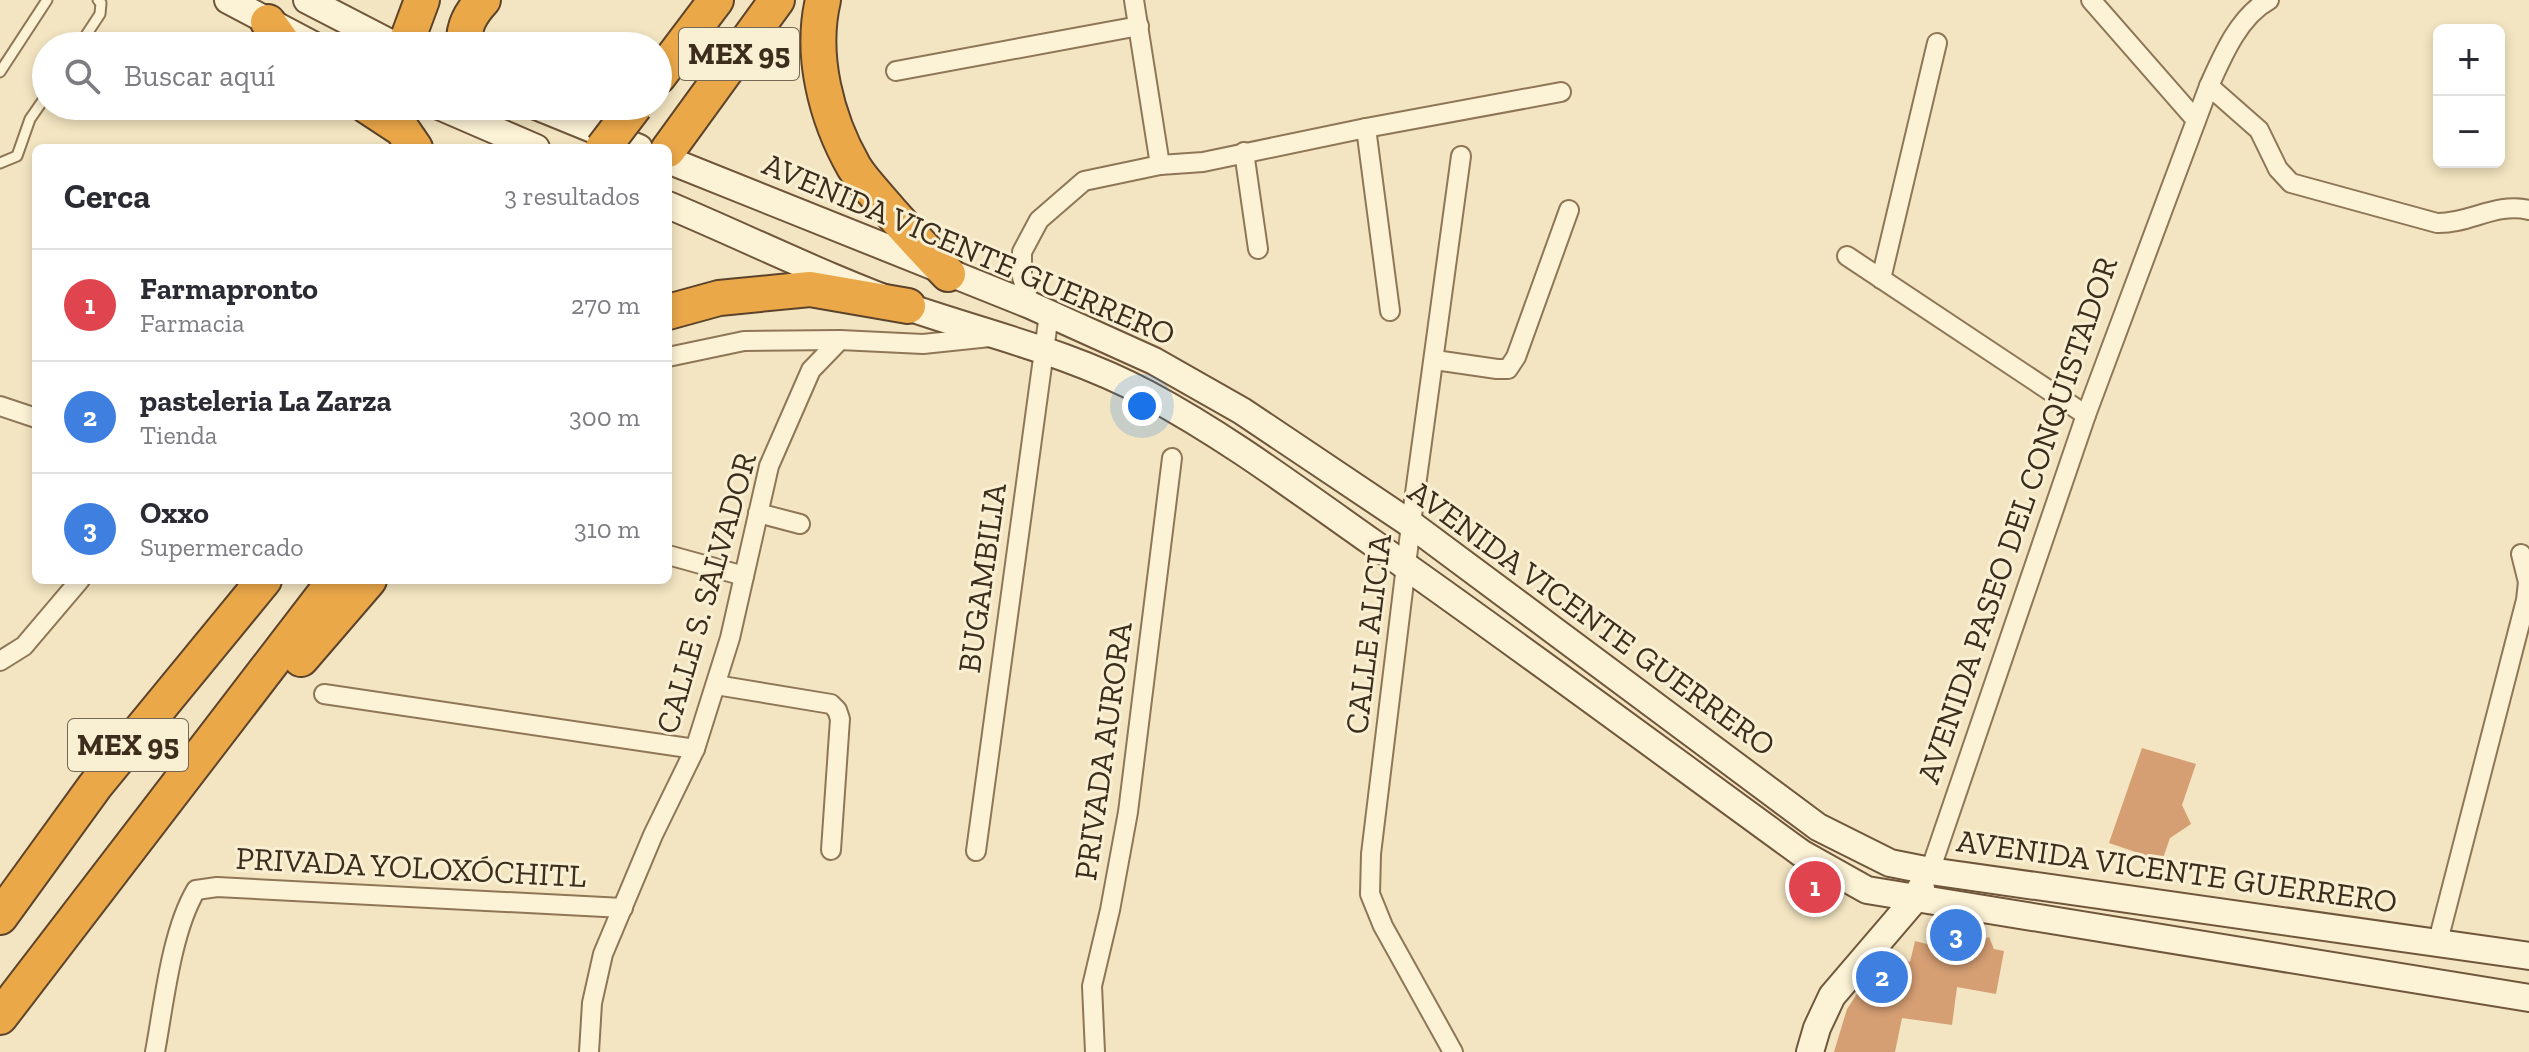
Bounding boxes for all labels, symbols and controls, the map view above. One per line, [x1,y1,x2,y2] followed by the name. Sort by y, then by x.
[2433,24,2505,168] map controls
[2433,24,2505,96] button: +
[679,28,799,80] road number: MEX 95
[32,32,672,120] search box
[60,54,104,98] icon: search
[124,58,275,94] text: Buscar aquí
[2433,96,2505,168] button: −
[757,145,1181,353] street label: AVENIDA VICENTE GUERRERO
[64,176,151,217] text: Cerca
[504,180,640,212] text: 3 resultados
[1909,252,2125,788] street label: AVENIDA PASEO DEL CONQUISTADOR
[140,271,318,307] text: Farmapronto
[85,289,95,321] text: 1
[571,289,640,321] text: 270 m
[140,307,245,339] text: Farmacia
[140,383,392,419] text: pasteleria La Zarza
[1122,386,1162,426] your location
[83,401,97,433] text: 2
[569,401,640,433] text: 300 m
[140,419,217,451] text: Tienda
[648,448,764,738] street label: CALLE S. SALVADOR
[1401,472,1783,764] street label: AVENIDA VICENTE GUERRERO
[950,481,1014,675] street label: BUGAMBILIA
[140,495,209,531] text: Oxxo
[83,513,97,545] text: 3
[574,513,640,545] text: 310 m
[140,531,304,563] text: Supermercado
[1337,532,1399,736] street label: CALLE ALICIA
[1066,619,1140,883] street label: PRIVADA AURORA
[68,719,188,771] road number: MEX 95
[1954,821,2400,921] street label: AVENIDA VICENTE GUERRERO
[235,839,587,895] street label: PRIVADA YOLOXÓCHITL
[1789,857,1841,917] pin: 1
[1930,905,1982,965] pin: 3
[1856,947,1908,1007] pin: 2

